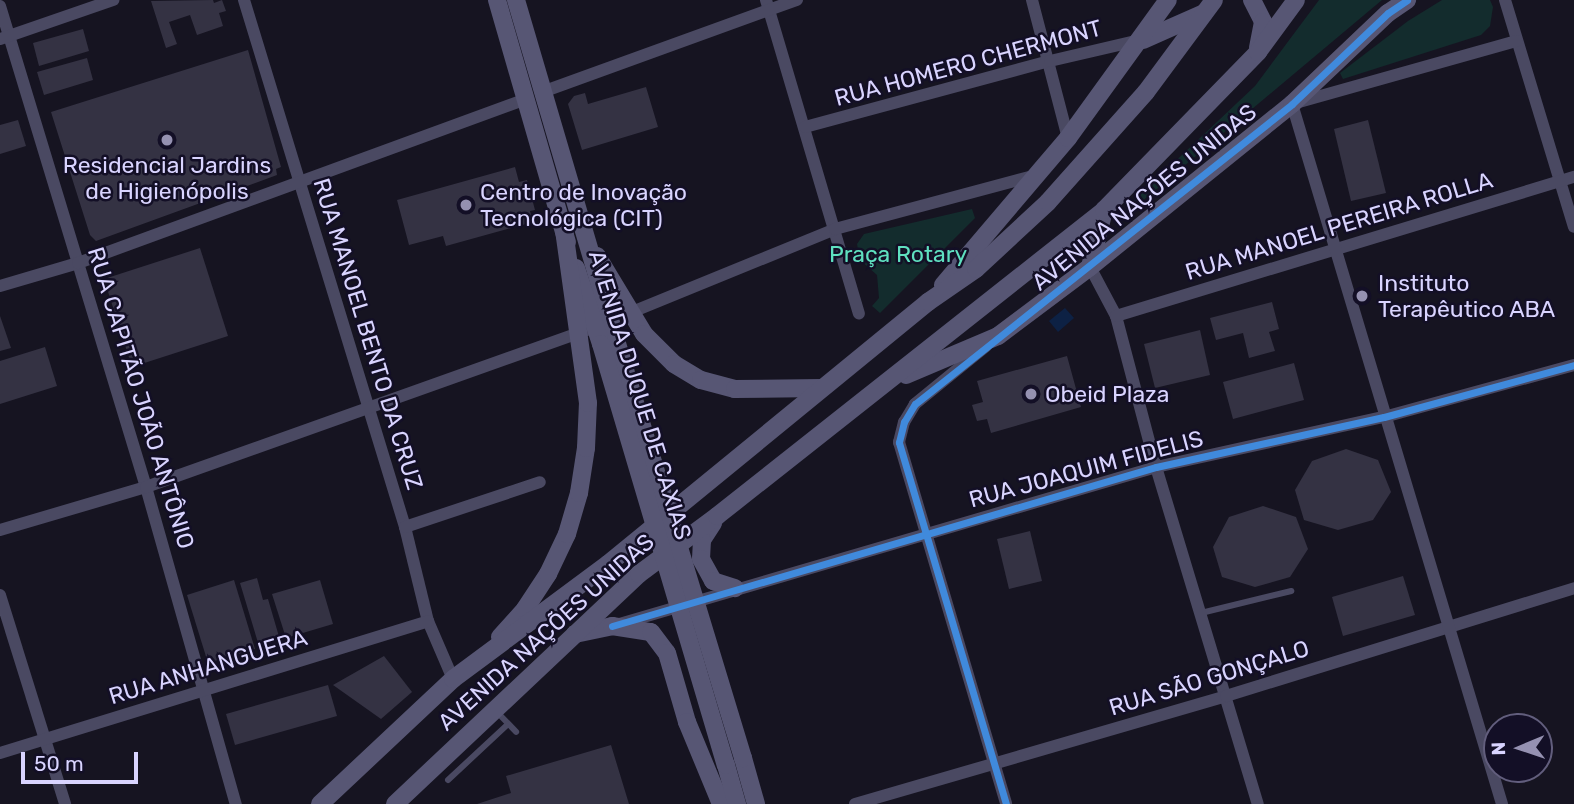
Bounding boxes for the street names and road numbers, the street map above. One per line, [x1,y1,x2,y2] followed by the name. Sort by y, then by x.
[831,14,1105,112] street label: RUA HOMERO CHERMONT
[1026,98,1262,296] street label: AVENIDA NAÇÕES UNIDAS
[1181,166,1497,286] street label: RUA MANOEL PEREIRA ROLLA
[307,174,429,494] street label: RUA MANOEL BENTO DA CRUZ
[82,243,200,553] street label: RUA CAPITÃO JOÃO ANTÔNIO
[583,247,697,543] street label: AVENIDA DUQUE DE CAXIAS
[966,424,1206,514] street label: RUA JOAQUIM FIDELIS
[432,528,660,736] street label: AVENIDA NAÇÕES UNIDAS
[105,623,311,711] street label: RUA ANHANGUERA
[1105,634,1313,722] street label: RUA SÃO GONÇALO

